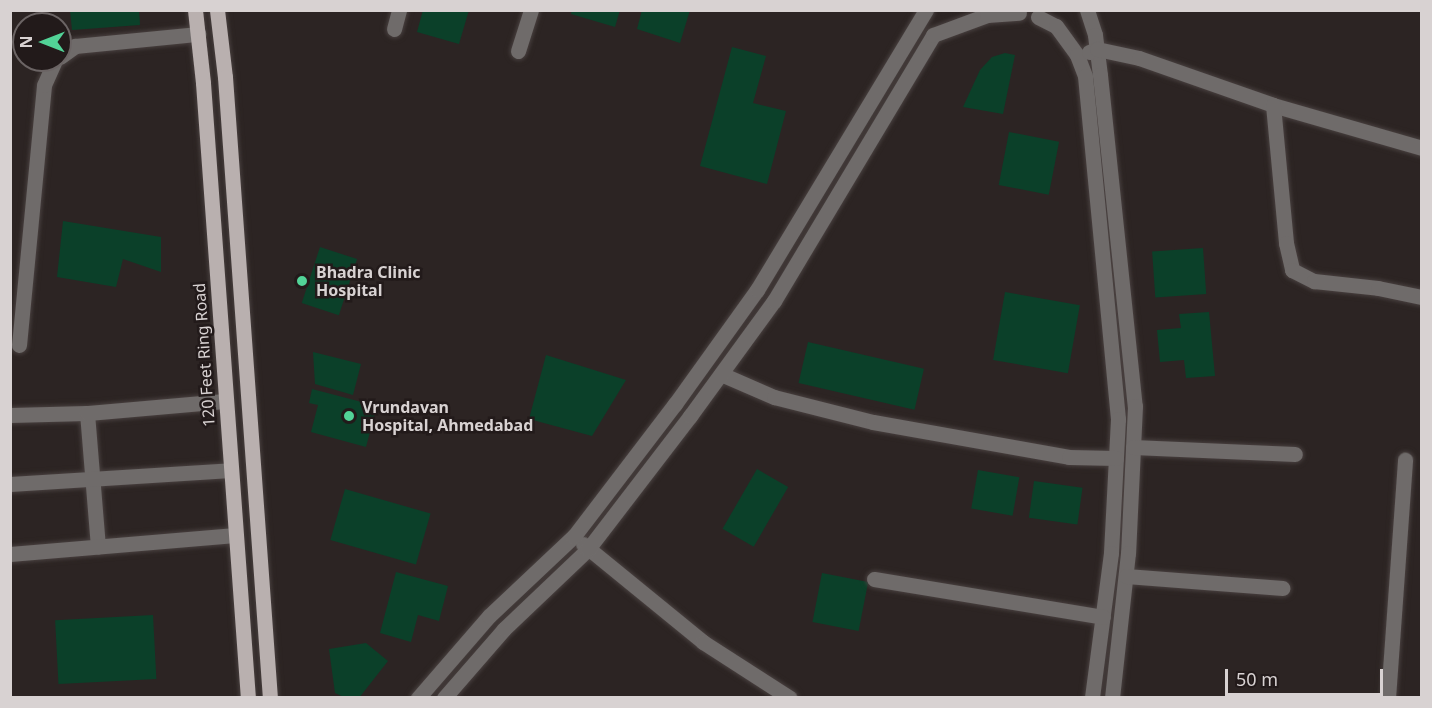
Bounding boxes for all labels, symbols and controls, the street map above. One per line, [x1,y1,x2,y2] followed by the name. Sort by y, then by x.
[12,12,72,72] north arrow
[15,36,37,49] text: N
[316,262,421,300] place label: Bhadra Clinic Hospital
[293,272,311,290] marker: Bhadra Clinic Hospital
[189,282,219,428] street label: 120 Feet Ring Road
[362,397,533,435] place label: Vrundavan Hospital, Ahmedabad
[340,407,358,425] marker: Vrundavan Hospital, Ahmedabad
[1228,657,1386,695] scale bar
[1236,667,1278,691] text: 50 m

